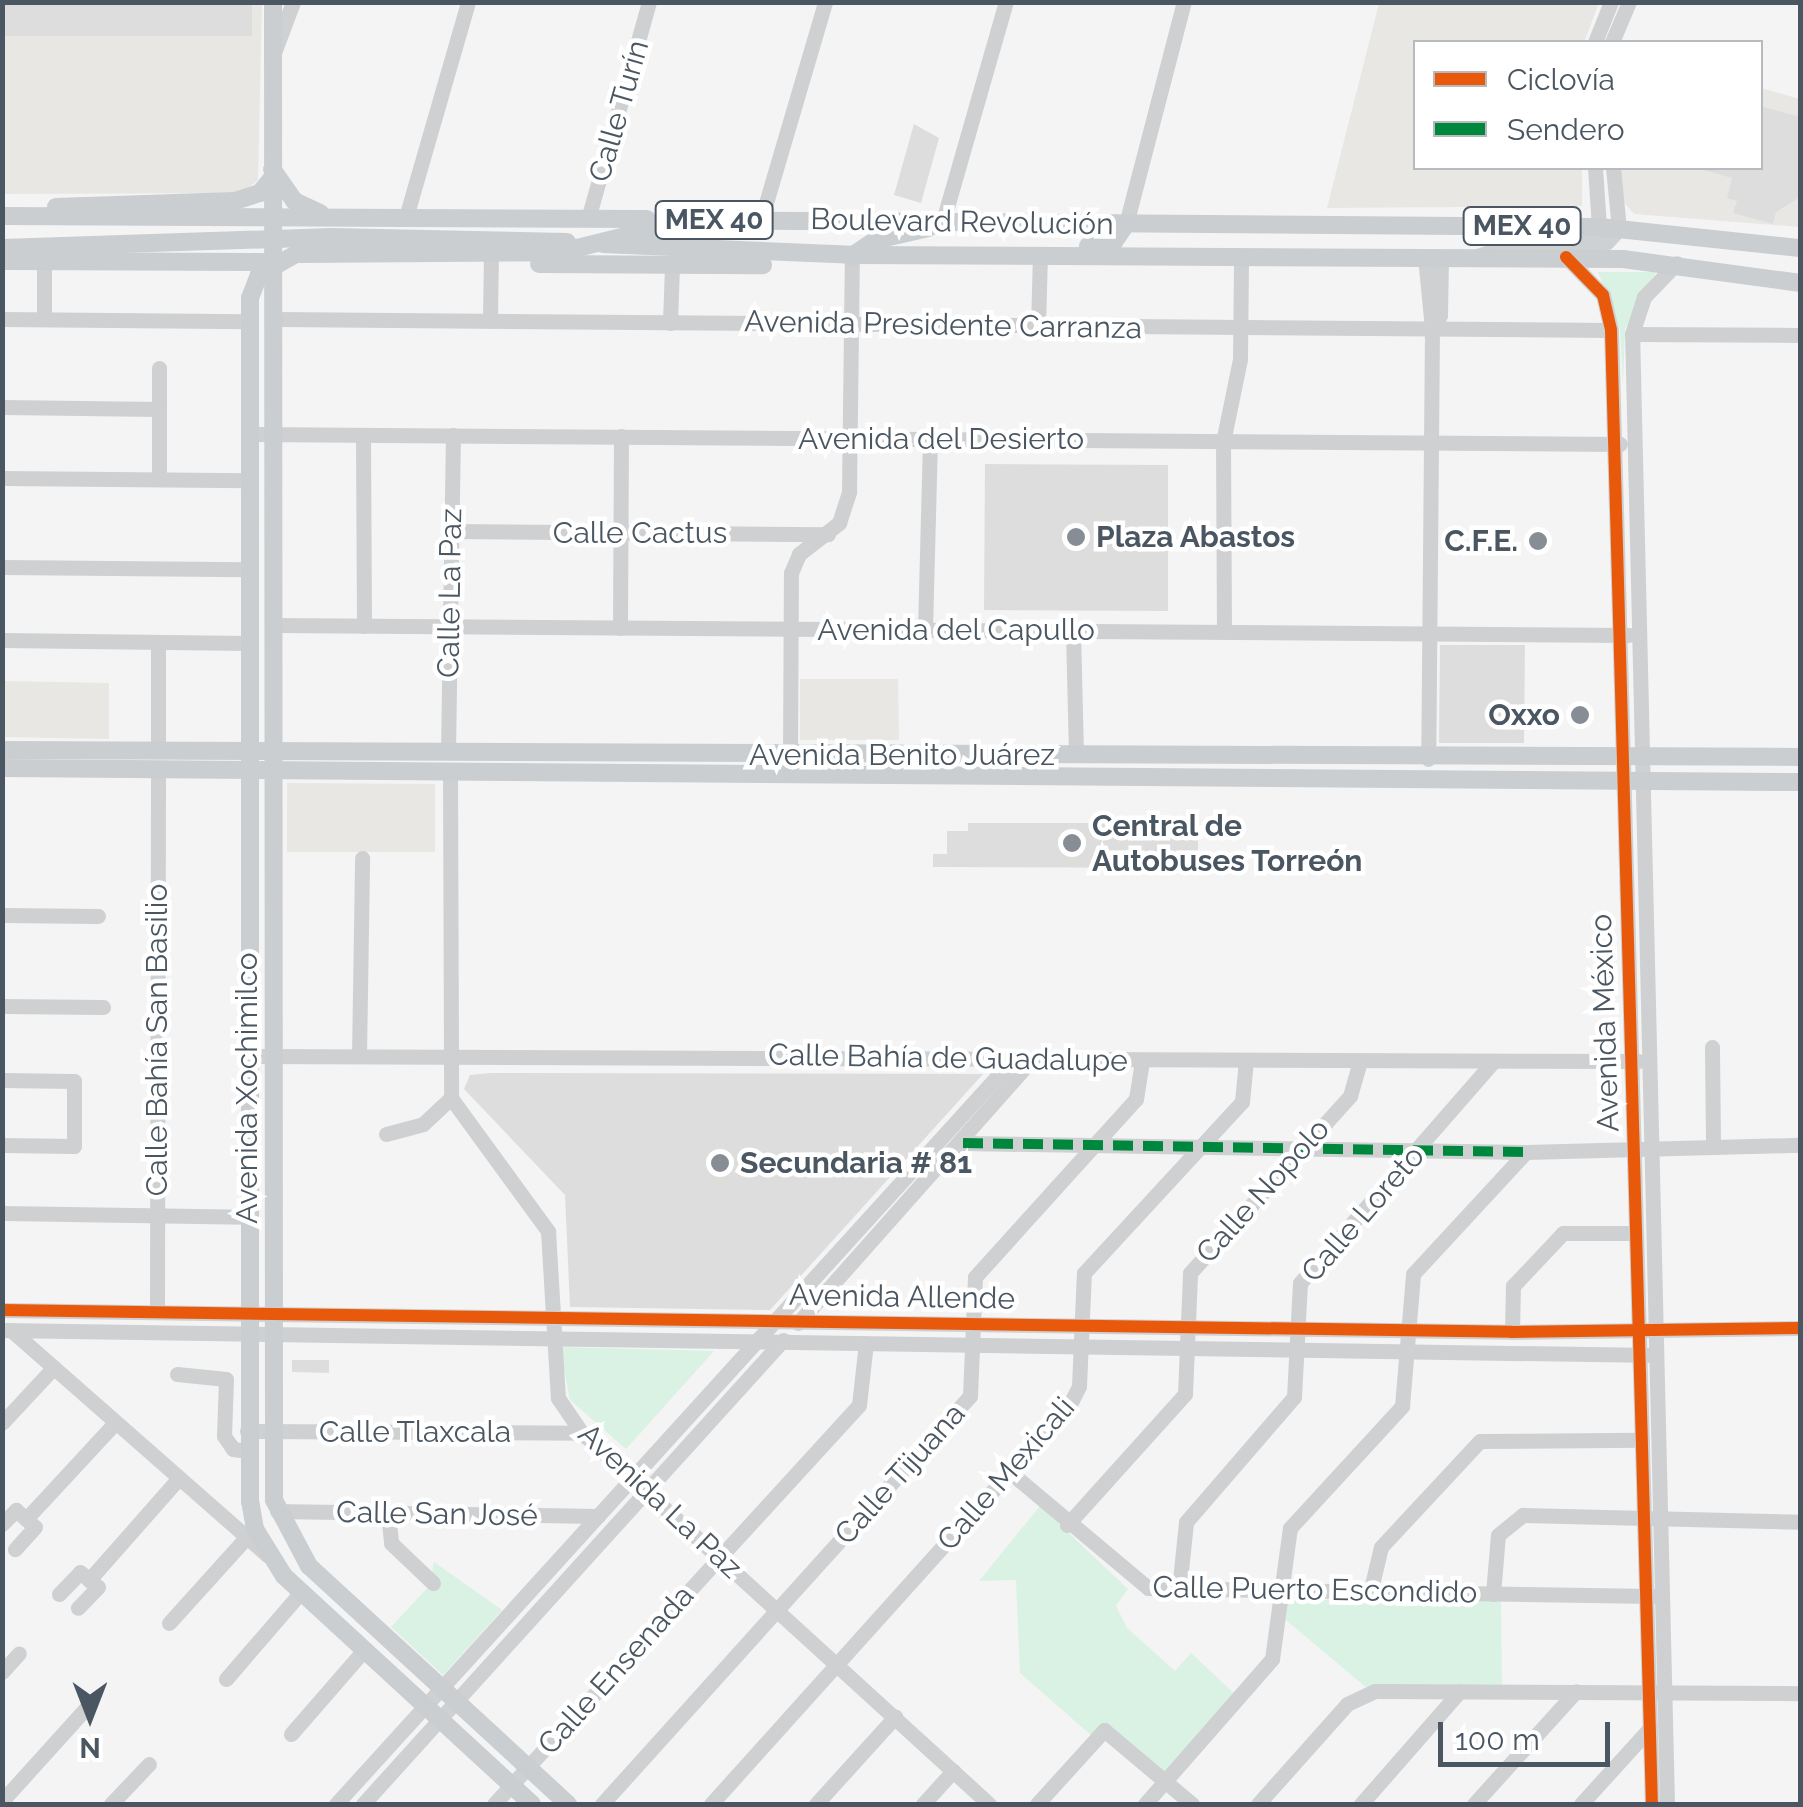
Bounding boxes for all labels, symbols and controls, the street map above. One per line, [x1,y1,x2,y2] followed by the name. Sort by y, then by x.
[581,36,657,186] street label: Calle Turín
[1413,40,1763,170] legend
[1507,62,1615,97] text: Ciclovía
[1507,112,1624,147] text: Sendero
[654,197,774,243] road number: MEX 40
[810,201,1114,243] street label: Boulevard Revolución
[1462,203,1582,249] road number: MEX 40
[744,304,1142,346] street label: Avenida Presidente Carranza
[798,421,1084,457] street label: Avenida del Desierto
[431,508,469,678] street label: Calle La Paz
[553,515,727,551] street label: Calle Cactus
[1096,519,1296,555] place label: Plaza Abastos
[1444,523,1518,559] place label: C.F.E.
[1065,526,1087,548] marker: Plaza Abastos
[1527,530,1549,552] marker: C.F.E.
[817,612,1095,648] street label: Avenida del Capullo
[1488,697,1560,733] place label: Oxxo
[1569,704,1591,726] marker: Oxxo
[749,737,1055,773] street label: Avenida Benito Juárez
[1092,808,1363,878] place label: Central de Autobuses Torreón
[1061,832,1083,854] marker: Central de Autobuses Torreón
[139,884,175,1196] street label: Calle Bahía San Basilio
[1583,913,1627,1133] street label: Avenida México
[229,952,265,1224] street label: Avenida Xochimilco
[768,1037,1128,1079] street label: Calle Bahía de Guadalupe
[1189,1111,1337,1271] street label: Calle Nopolo
[1294,1139,1432,1289] street label: Calle Loreto
[740,1145,972,1181] place label: Secundaria # 81
[709,1152,731,1174] marker: Secundaria # 81
[788,1277,1016,1317] street label: Avenida Allende
[930,1390,1082,1558] street label: Calle Mexicali
[827,1396,973,1552] street label: Calle Tijuana
[318,1414,512,1450] street label: Calle Tlaxcala
[571,1416,749,1586] street label: Avenida La Paz
[336,1494,538,1534] street label: Calle San José
[1152,1569,1478,1611] street label: Calle Puerto Escondido
[531,1578,701,1762] street label: Calle Ensenada
[40,1667,140,1767] north arrow
[1443,1702,1616,1764] scale bar
[1455,1722,1540,1757] text: 100 m
[79,1731,101,1764] text: N

